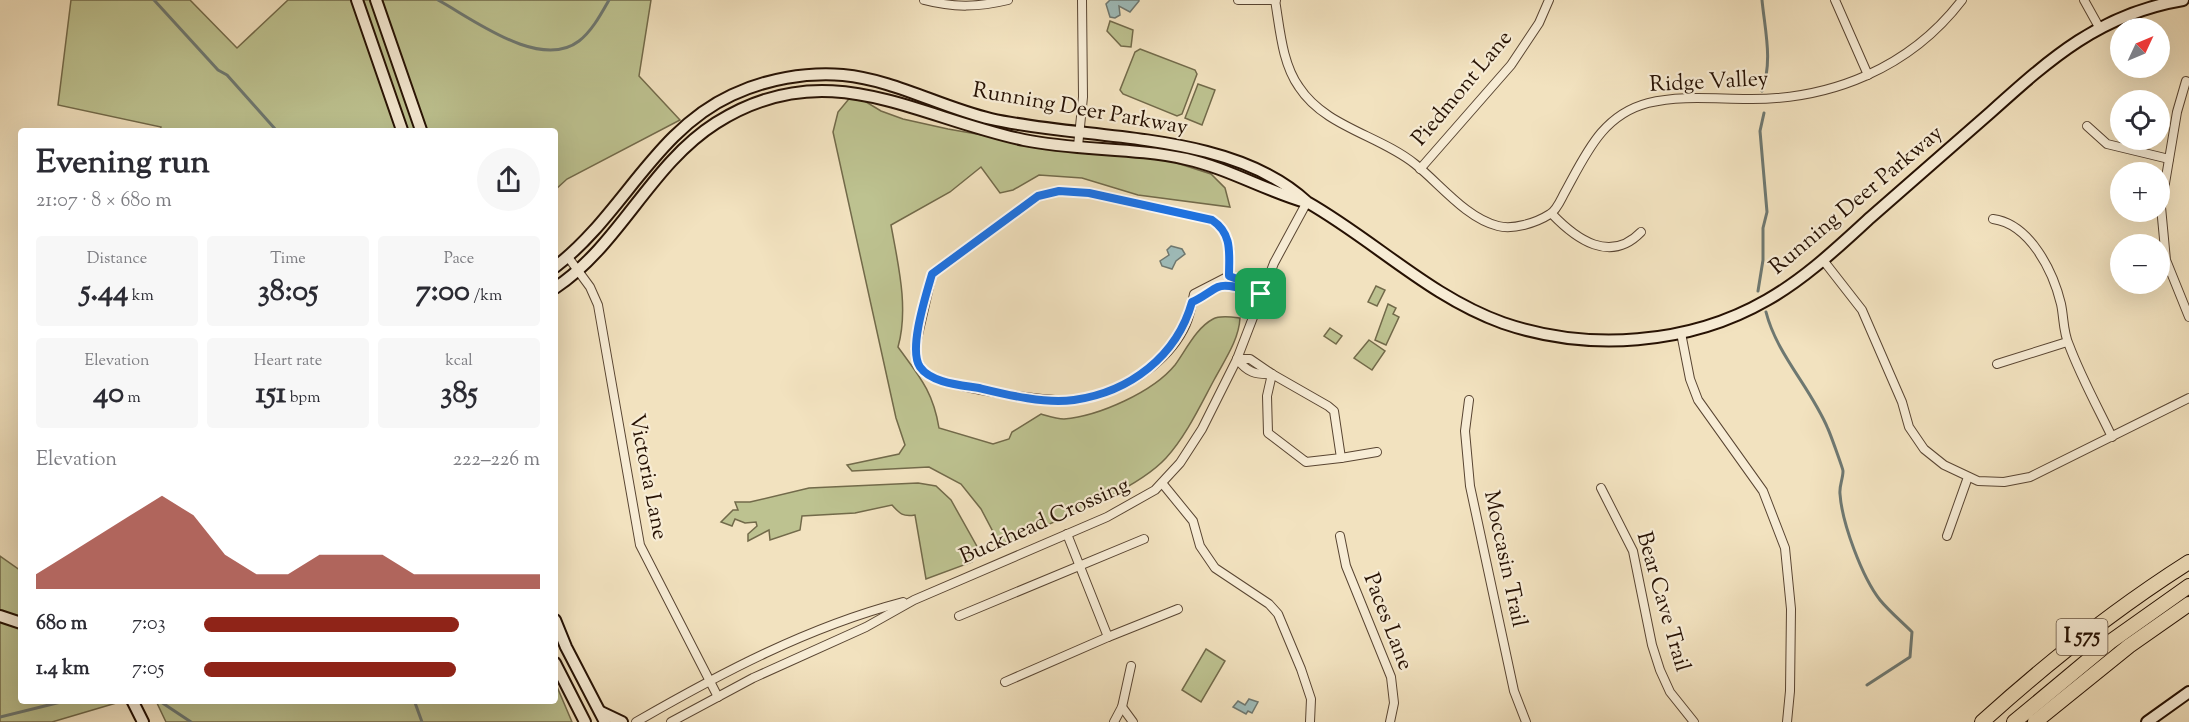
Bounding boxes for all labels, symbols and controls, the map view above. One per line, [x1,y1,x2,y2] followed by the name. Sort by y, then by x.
[2110,18,2170,78] north arrow
[2110,18,2170,294] map controls
[1405,24,1521,154] street label: Piedmont Lane
[1649,64,1769,102] street label: Ridge Valley
[970,75,1190,145] street label: Running Deer Parkway
[2110,90,2170,150] button: locate
[1763,119,1951,283] street label: Running Deer Parkway
[36,140,210,188] text: Evening run
[477,148,540,211] button: share
[2110,162,2170,222] button: +
[36,187,172,216] text: 21:07 · 8 × 680 m
[2110,234,2170,294] button: −
[87,248,147,271] text: Distance
[270,248,306,271] text: Time
[444,248,474,271] text: Pace
[1235,268,1286,319] pin
[80,271,128,314] text: 5.44
[258,271,318,314] text: 38:05
[416,271,470,314] text: 7:00
[1244,277,1277,310] icon: arrive
[128,285,154,308] text: km
[470,285,502,308] text: /km
[85,350,149,373] text: Elevation
[254,350,322,373] text: Heart rate
[445,350,473,373] text: kcal
[93,373,124,416] text: 40
[256,373,286,416] text: 151
[440,373,478,416] text: 385
[124,387,141,410] text: m
[286,387,320,410] text: bpm
[619,411,675,543] street label: Victoria Lane
[36,446,117,475] text: Elevation
[453,446,540,475] text: 222–226 m
[955,470,1135,574] street label: Buckhead Crossing
[1474,488,1534,630] street label: Moccasin Trail
[1627,528,1697,676] street label: Bear Cave Trail
[1354,569,1420,675] street label: Paces Lane
[36,610,87,639] text: 680 m
[132,610,166,639] text: 7:03
[2056,619,2108,655] road number: I 575
[36,655,90,684] text: 1.4 km
[132,655,164,684] text: 7:05

